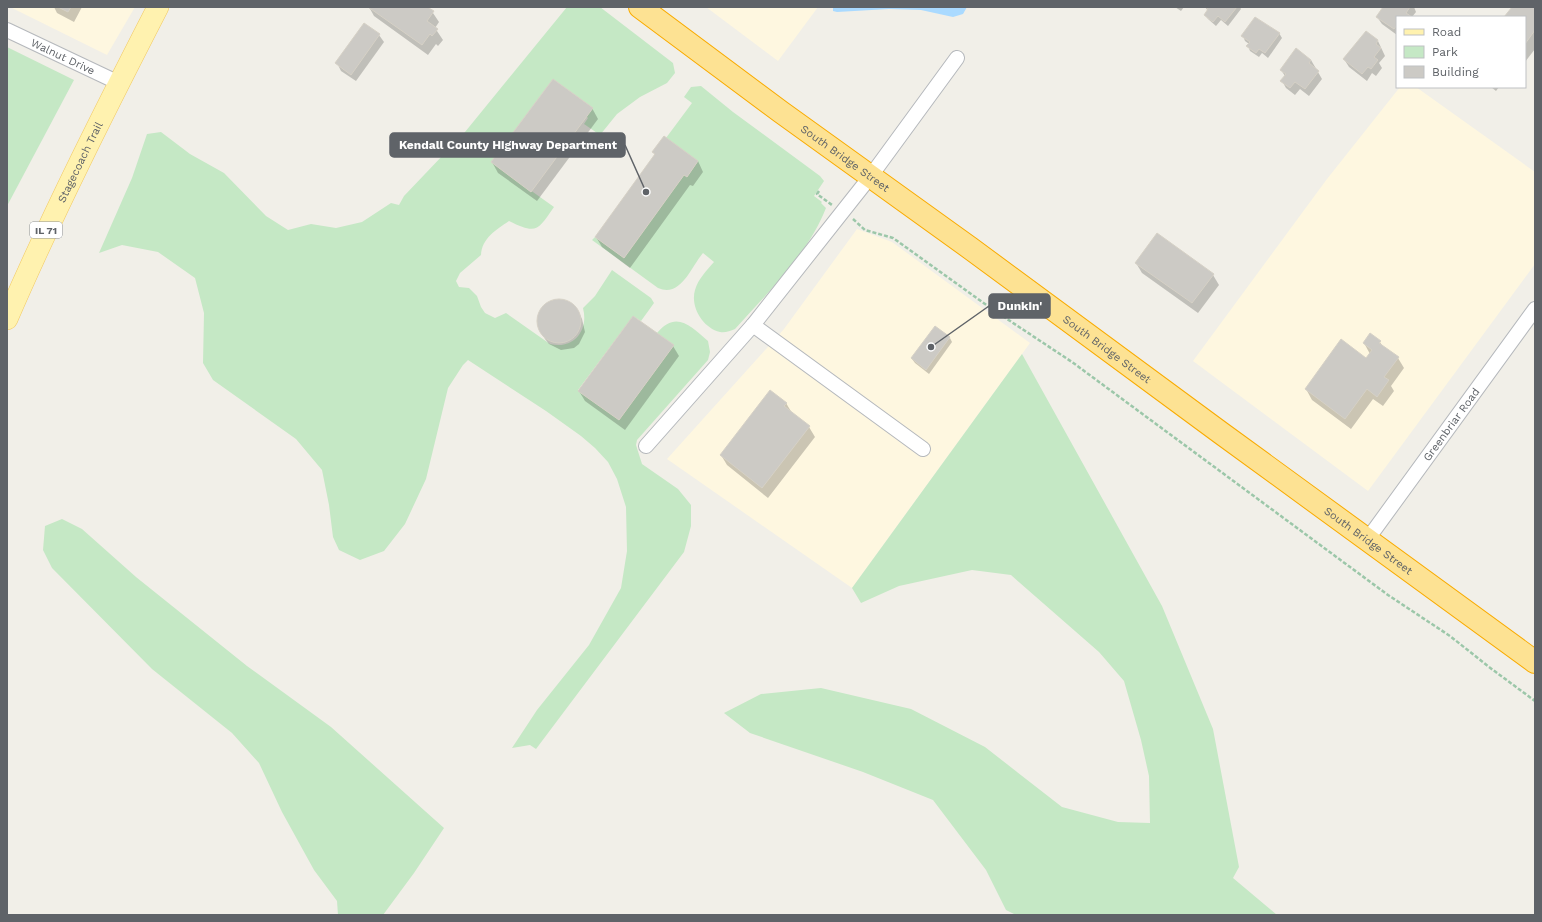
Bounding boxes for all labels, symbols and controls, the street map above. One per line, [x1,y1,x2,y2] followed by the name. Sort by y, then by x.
[1396,16,1526,88] legend
[1432,25,1461,39] text: Road
[29,36,97,77] street label: Walnut Drive
[1432,45,1458,59] text: Park
[1432,65,1479,79] text: Building
[55,119,105,205] street label: Stagecoach Trail
[798,122,893,195] street label: South Bridge Street
[390,133,625,157] callout: Kendall County Highway Department
[399,138,618,152] text: Kendall County Highway Department
[30,222,62,238] road number: IL 71
[989,294,1050,318] callout: Dunkin'
[998,299,1042,313] text: Dunkin'
[1060,312,1154,386] street label: South Bridge Street
[1420,385,1482,463] street label: Greenbriar Road
[1322,504,1416,577] street label: South Bridge Street

